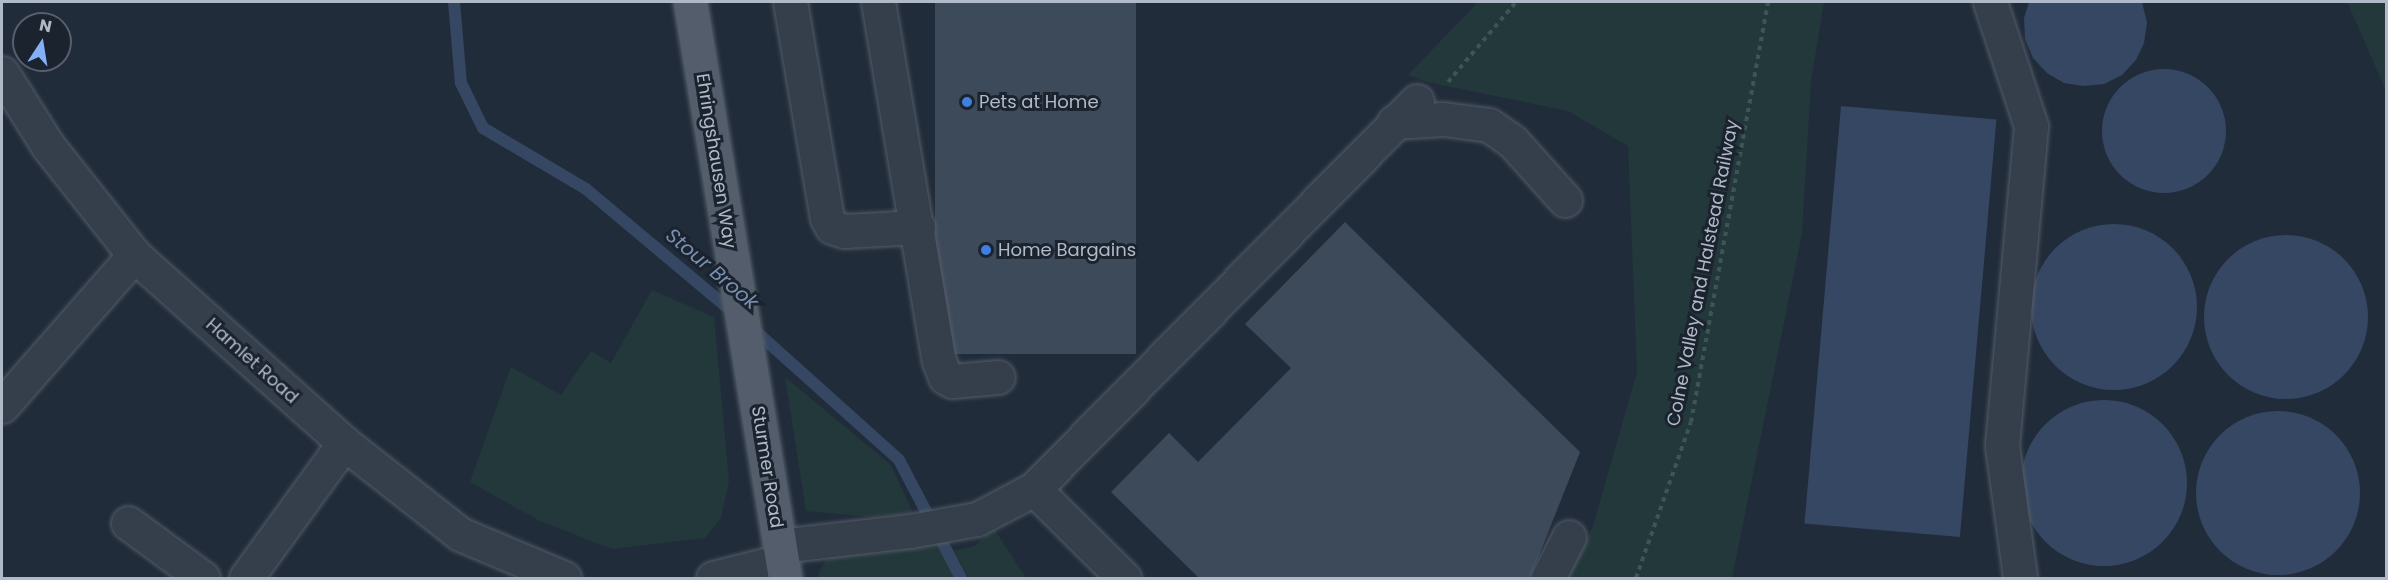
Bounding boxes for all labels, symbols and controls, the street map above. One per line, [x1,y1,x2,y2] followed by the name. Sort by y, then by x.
[12,12,72,72] north arrow
[37,13,54,38] text: N
[691,72,741,250] street label: Ehringshausen Way
[979,91,1099,113] place label: Pets at Home
[960,95,974,109] marker: Pets at Home
[1663,118,1743,428] street label: Colne Valley and Halstead Railway
[661,223,763,315] water label: Stour Brook
[998,239,1136,261] place label: Home Bargains
[979,243,993,257] marker: Home Bargains
[201,314,303,408] street label: Hamlet Road
[747,404,787,530] street label: Sturmer Road

